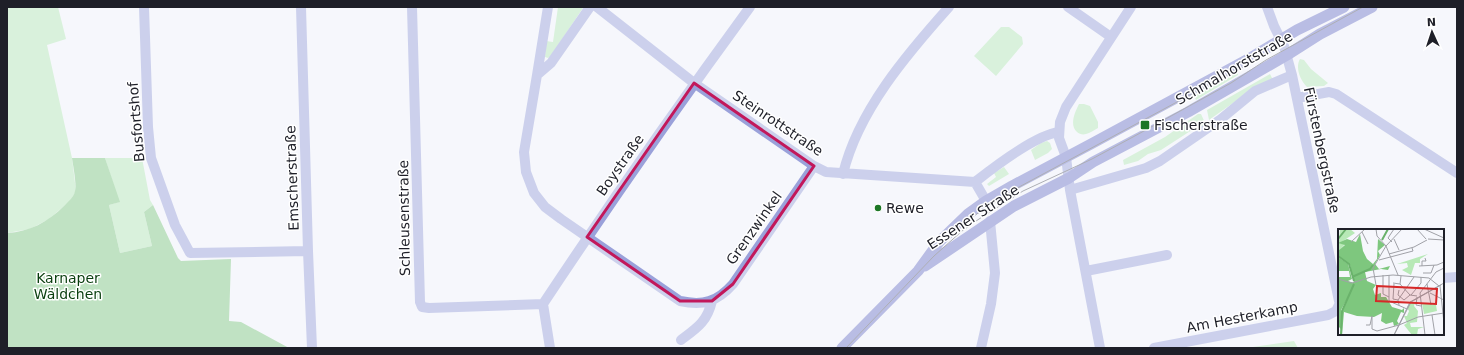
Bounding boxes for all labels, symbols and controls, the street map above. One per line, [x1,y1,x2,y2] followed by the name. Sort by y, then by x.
[1412,12,1452,52] north arrow
[1427,16,1436,29] text: N
[1173,28,1295,108] street label: Schmalhorststraße
[124,80,147,163] street label: Busfortshof
[1301,85,1343,215] street label: Fürstenbergstraße
[730,87,826,159] street label: Steinrottstraße
[1154,117,1248,133] place label: Fischerstraße
[1139,119,1151,131] marker: Fischerstraße
[282,125,302,231] street label: Emscherstraße
[593,131,647,199] street label: Boystraße
[395,160,413,276] street label: Schleusenstraße
[924,181,1022,253] street label: Essener Straße
[723,188,785,268] street label: Grenzwinkel
[886,200,924,216] place label: Rewe
[873,203,883,213] marker: Rewe
[1338,229,1444,335] inset map
[34,270,102,302] park label: Karnaper Wäldchen
[1185,298,1299,336] street label: Am Hesterkamp

